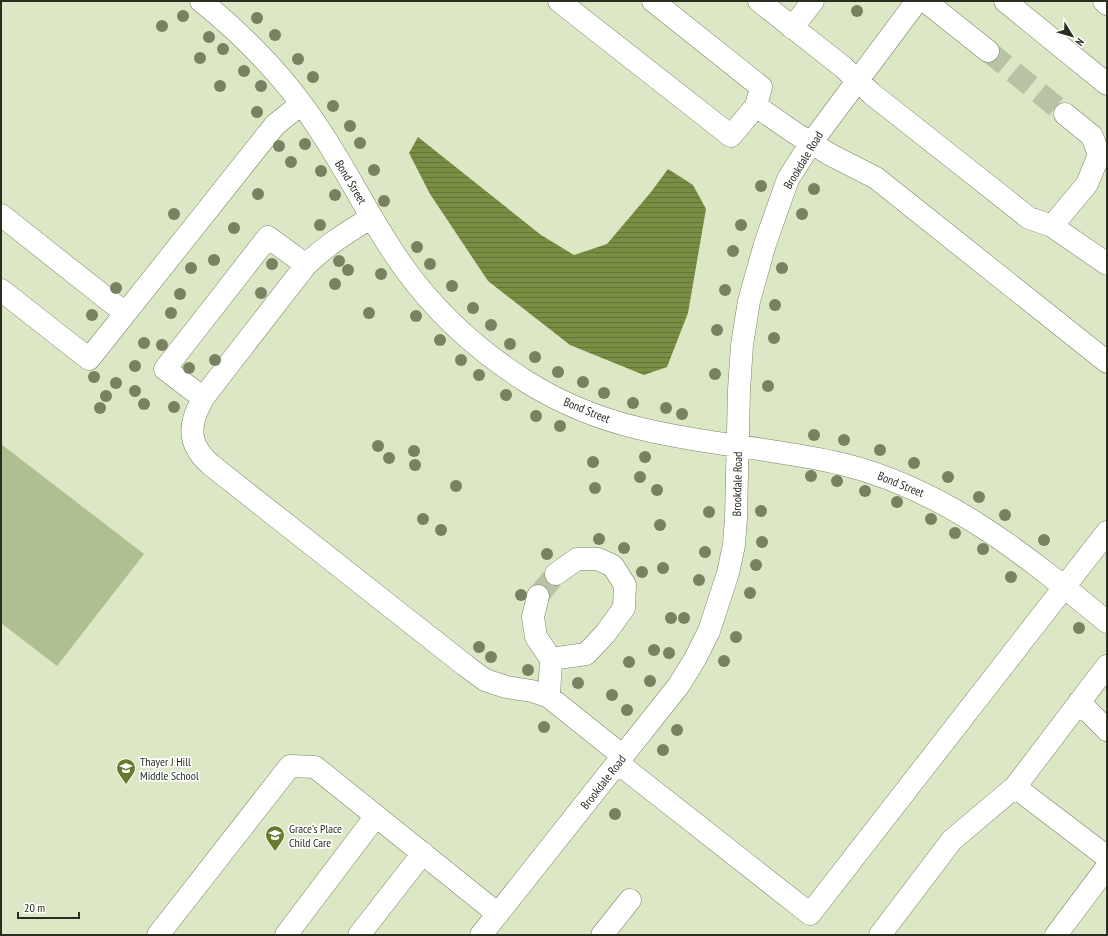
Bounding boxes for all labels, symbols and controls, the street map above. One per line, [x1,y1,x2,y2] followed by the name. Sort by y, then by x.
[1052,16,1092,56] north arrow
[1073,36,1087,49] text: N
[780,128,826,192] street label: Brookdale Road
[332,157,370,207] street label: Bond Street
[562,394,613,426] street label: Bond Street
[729,452,745,516] street label: Brookdale Road
[876,468,927,500] street label: Bond Street
[577,752,629,812] street label: Brookdale Road
[140,754,199,783] place label: Thayer J Hill Middle School
[115,757,137,785] school or university icon: Thayer J Hill Middle School
[289,821,342,850] place label: Grace's Place Child Care
[264,824,286,852] school or university icon: Grace's Place Child Care
[18,894,79,920] scale bar
[24,900,45,915] text: 20 m

